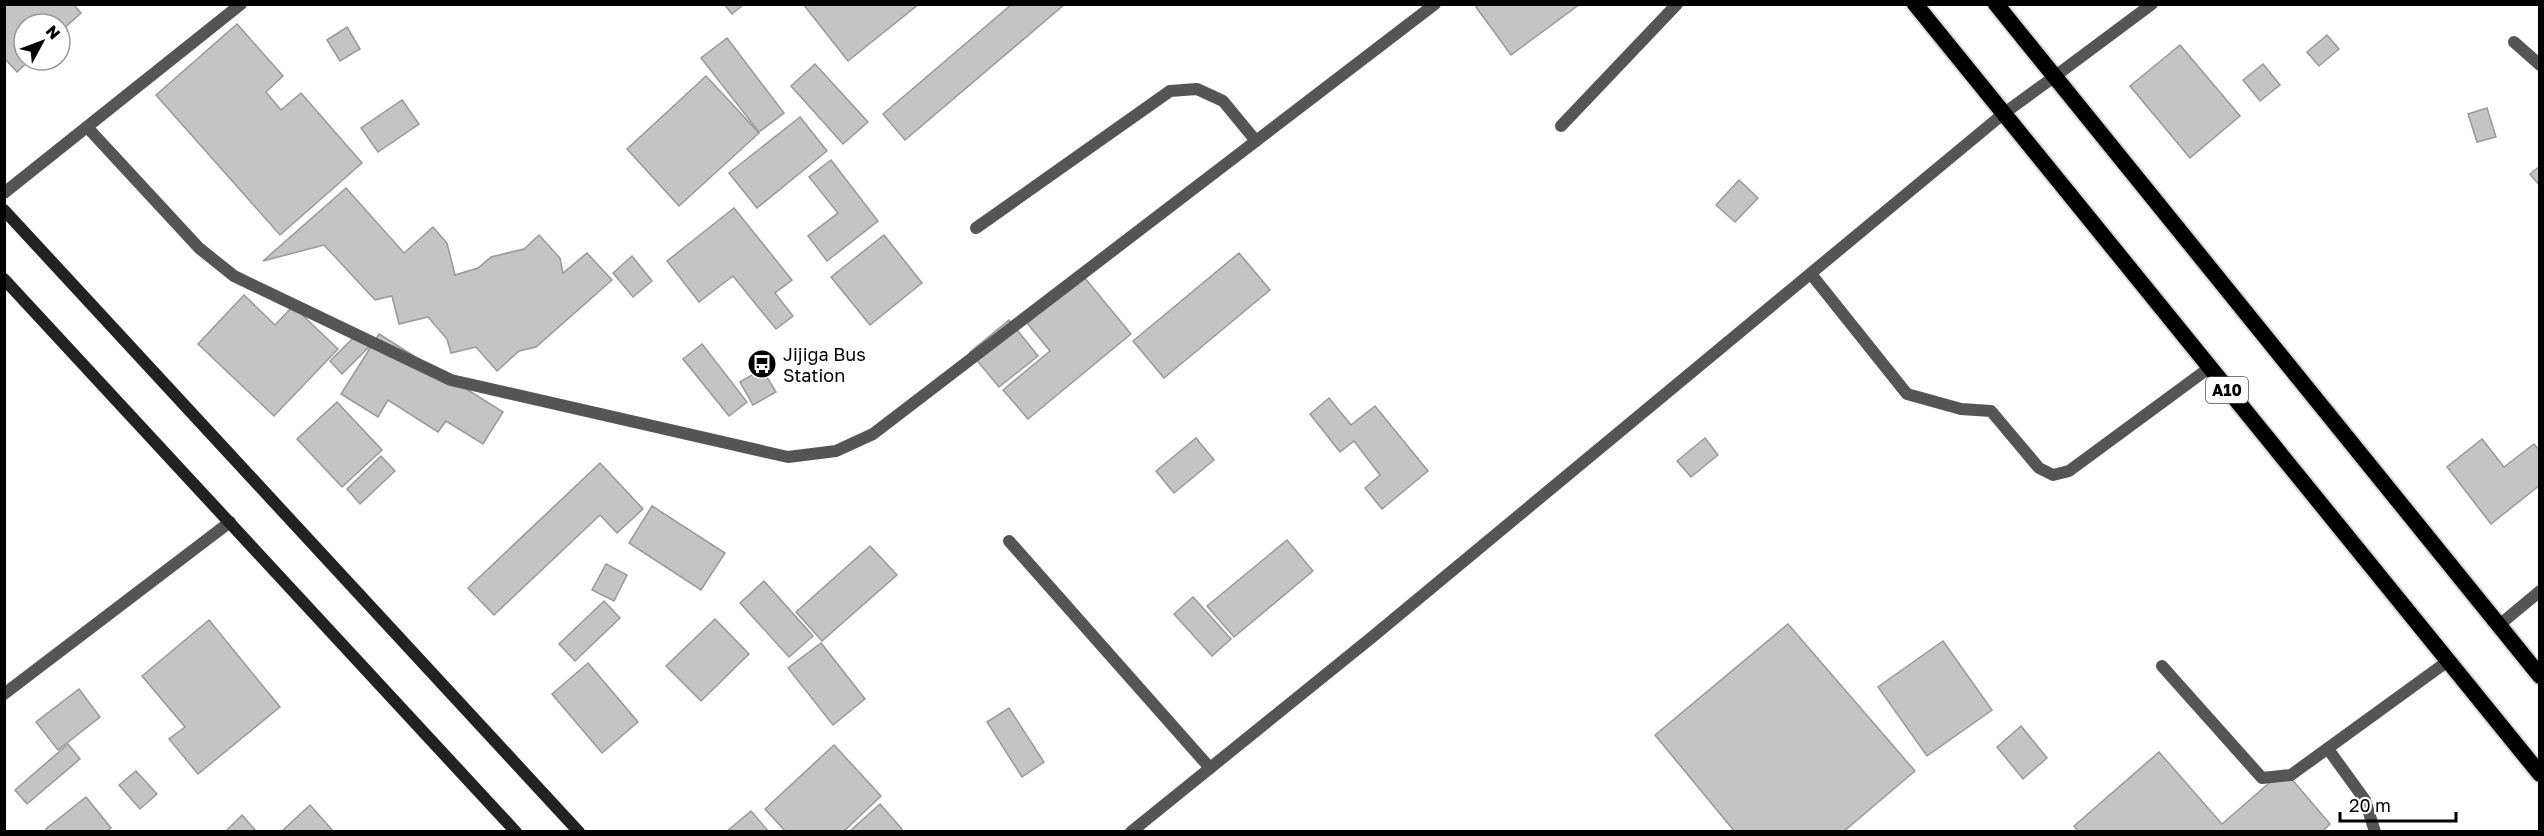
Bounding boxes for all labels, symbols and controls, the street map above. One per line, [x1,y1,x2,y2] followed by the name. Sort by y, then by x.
[12,12,72,72] north arrow
[42,21,65,43] text: N
[783,343,866,386] place label: Jijiga Bus Station
[746,348,778,380] bus stop icon: Jijiga Bus Station
[2206,377,2248,403] road number: A10
[2340,785,2456,823] scale bar
[2349,794,2391,816] text: 20 m

